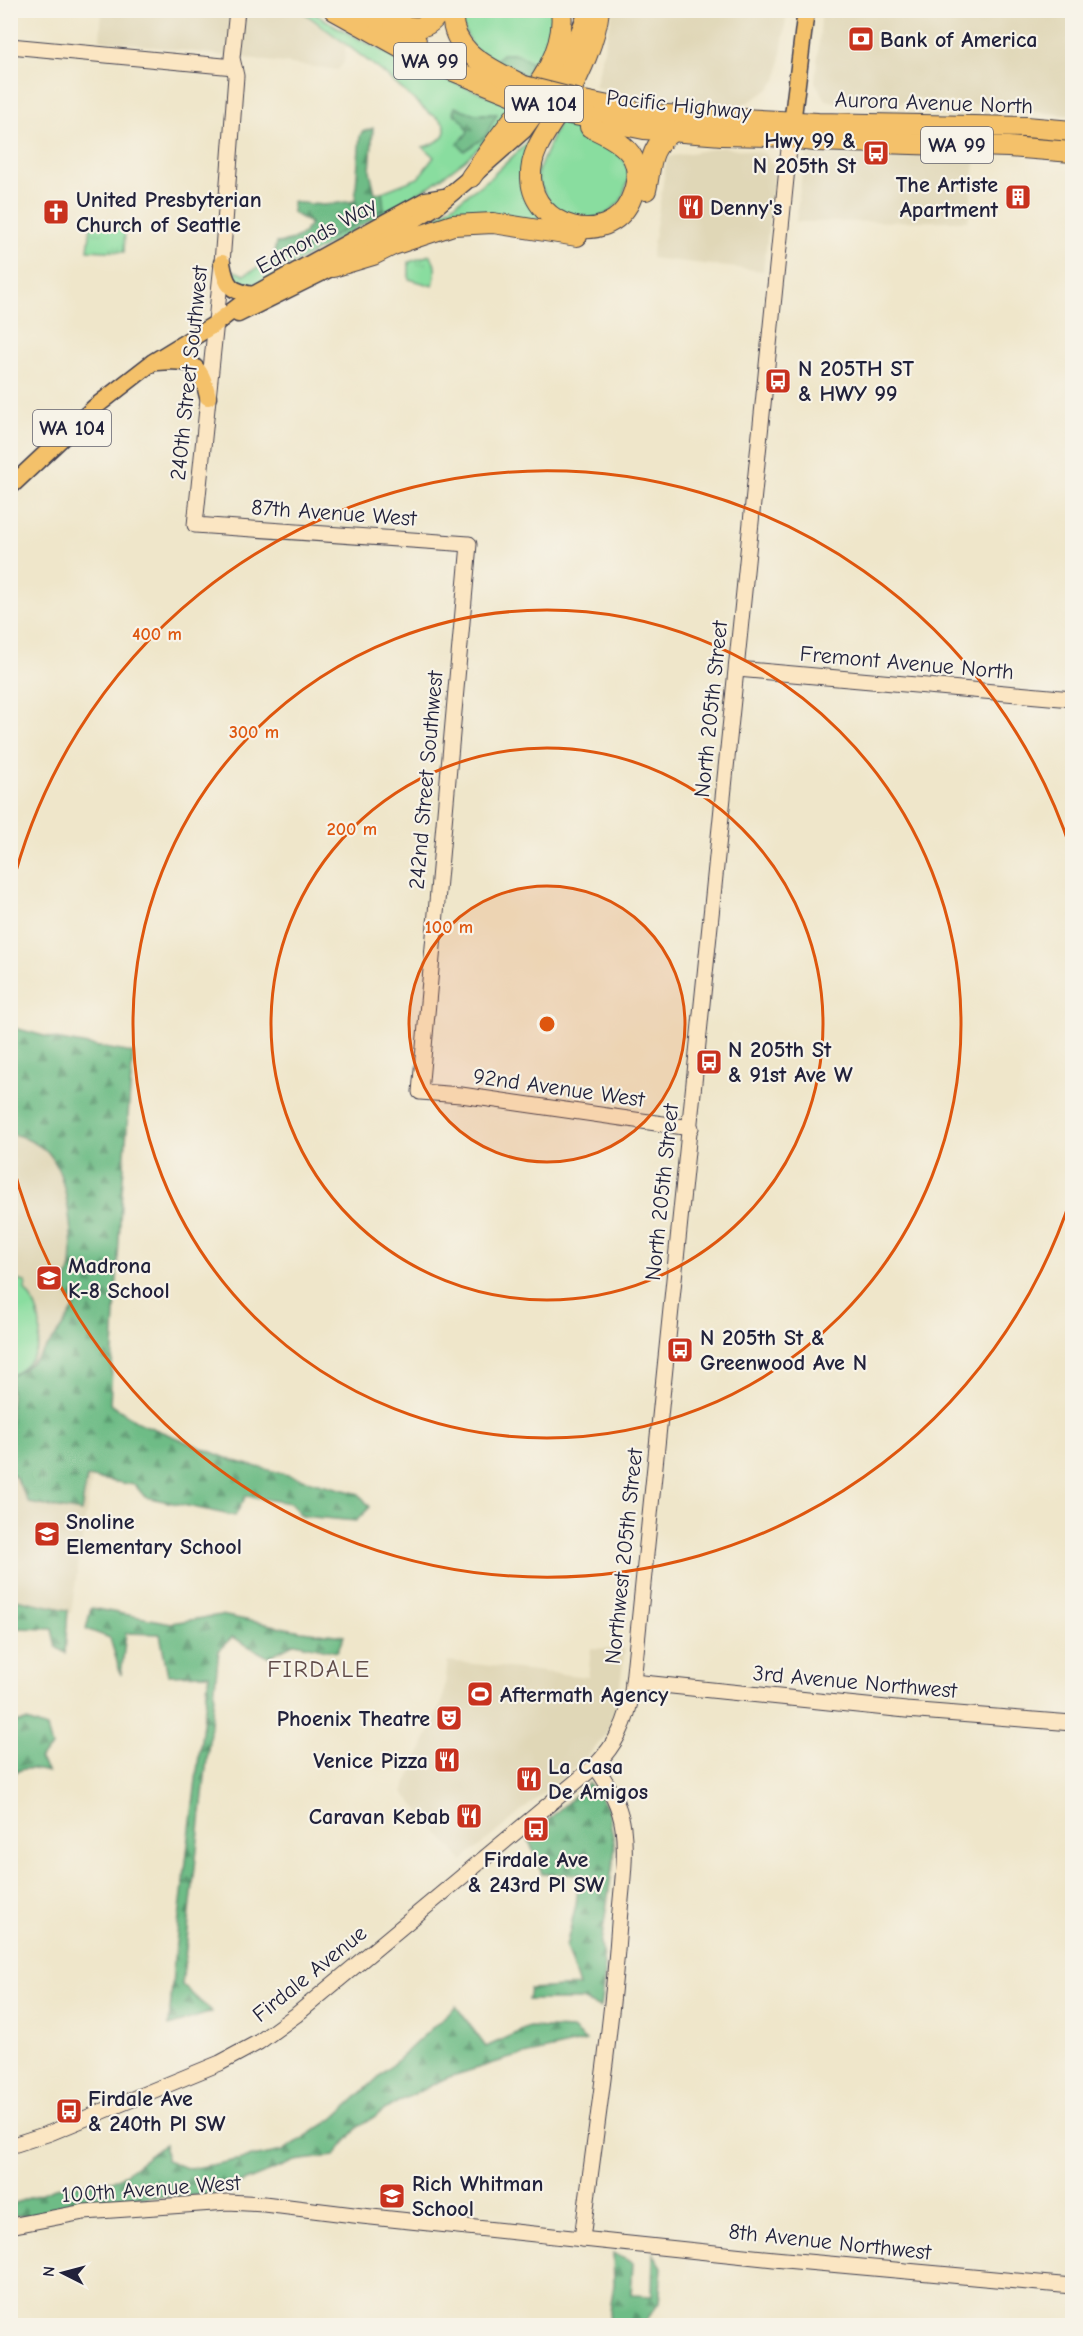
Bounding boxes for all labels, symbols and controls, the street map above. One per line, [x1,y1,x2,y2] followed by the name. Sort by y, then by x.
[846,24,876,54] bank icon: Bank of America
[880,27,1037,53] place label: Bank of America
[394,43,466,79] road number: WA 99
[605,84,753,126] street label: Pacific Highway
[505,86,583,122] road number: WA 104
[834,87,1034,119] street label: Aurora Avenue North
[921,127,993,163] road number: WA 99
[753,128,857,179] place label: Hwy 99 & N 205th St
[861,138,891,168] bus stop icon: Hwy 99 & N 205th St
[896,172,999,223] place label: The Artiste Apartment
[1003,182,1033,212] building icon: The Artiste Apartment
[76,187,262,238] place label: United Presbyterian Church of Seattle
[252,192,381,280] street label: Edmonds Way
[676,192,706,222] restaurant icon: Denny's
[710,195,782,221] place label: Denny's
[41,197,71,227] church icon: United Presbyterian Church of Seattle
[165,264,213,482] street label: 240th Street Southwest
[798,356,914,407] place label: N 205TH ST & HWY 99
[763,366,793,396] bus stop icon: N 205TH ST & HWY 99
[33,410,111,446] road number: WA 104
[250,494,418,532] street label: 87th Avenue West
[689,619,733,799] street label: North 205th Street
[132,624,182,645] text: 400 m
[799,641,1015,685] street label: Fremont Avenue North
[403,669,449,891] street label: 242nd Street Southwest
[229,722,279,743] text: 300 m
[327,819,377,840] text: 200 m
[425,917,473,938] text: 100 m
[537,1014,557,1034] centre of rings
[728,1037,853,1088] place label: N 205th St & 91st Ave W
[694,1047,724,1077] bus stop icon: N 205th St & 91st Ave W
[472,1063,647,1113] street label: 92nd Avenue West
[640,1102,684,1282] street label: North 205th Street
[68,1253,170,1304] place label: Madrona K-8 School
[34,1263,64,1293] school or university icon: Madrona K-8 School
[700,1325,867,1376] place label: N 205th St & Greenwood Ave N
[665,1335,695,1365] bus stop icon: N 205th St & Greenwood Ave N
[600,1446,648,1665] street label: Northwest 205th Street
[66,1509,242,1560] place label: Snoline Elementary School
[32,1519,62,1549] school or university icon: Snoline Elementary School
[267,1655,371,1683] district label: FIRDALE
[752,1660,959,1704] street label: 3rd Avenue Northwest
[465,1679,495,1709] sports icon: Aftermath Agency
[500,1682,669,1708] place label: Aftermath Agency
[434,1703,464,1733] theatre icon: Phoenix Theatre
[277,1706,430,1732] place label: Phoenix Theatre
[432,1745,462,1775] restaurant icon: Venice Pizza
[313,1748,428,1774] place label: Venice Pizza
[548,1754,648,1805] place label: La Casa De Amigos
[514,1764,544,1794] restaurant icon: La Casa De Amigos
[454,1801,484,1831] restaurant icon: Caravan Kebab
[309,1804,450,1830] place label: Caravan Kebab
[521,1814,551,1844] bus stop icon: Firdale Ave & 243rd Pl SW
[468,1847,605,1898] place label: Firdale Ave & 243rd Pl SW
[247,1920,372,2028] street label: Firdale Avenue
[88,2086,226,2137] place label: Firdale Ave & 240th Pl SW
[54,2096,84,2126] bus stop icon: Firdale Ave & 240th Pl SW
[61,2170,242,2208] street label: 100th Avenue West
[412,2171,543,2222] place label: Rich Whitman School
[377,2181,407,2211] school or university icon: Rich Whitman School
[727,2218,933,2266] street label: 8th Avenue Northwest
[33,2243,93,2303] north arrow
[40,2265,59,2278] text: N

